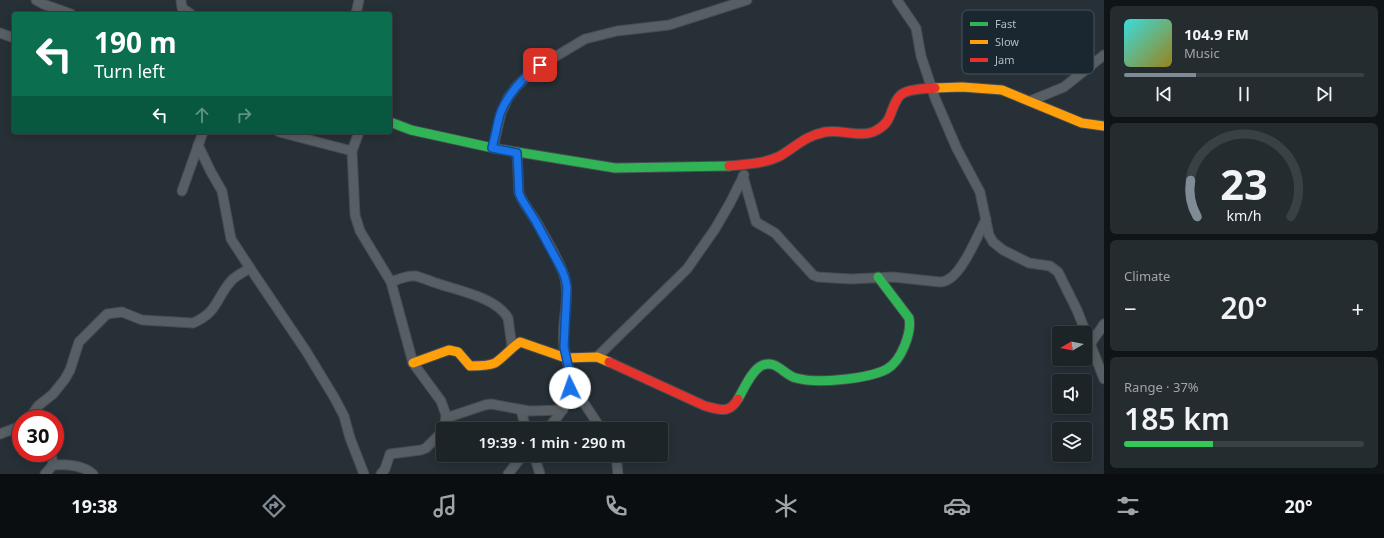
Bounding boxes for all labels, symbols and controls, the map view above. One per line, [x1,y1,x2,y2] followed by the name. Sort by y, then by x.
[962,10,1094,74] legend
[995,16,1016,31] text: Fast
[94,23,177,61] text: 190 m
[1184,24,1249,44] text: 104.9 FM
[28,28,80,80] icon: left
[995,34,1019,49] text: Slow
[1184,44,1220,62] text: Music
[523,48,557,82] pin
[994,52,1014,67] text: Jam
[529,54,551,76] icon: arrive
[94,59,165,83] text: Turn left
[1153,83,1175,105] icon: previous
[1233,83,1255,105] icon: pause
[1313,83,1335,105] icon: next
[149,104,171,126] icon: left
[191,104,213,126] icon: ahead
[233,104,255,126] icon: right
[1220,155,1268,211] text: 23
[1226,205,1262,224] text: km/h
[1124,267,1170,285] text: Climate
[1220,287,1268,328] text: 20°
[1124,293,1137,323] text: −
[1351,293,1364,323] text: +
[1052,326,1092,366] north arrow
[1052,326,1092,462] map controls
[549,367,591,409] position arrow
[1052,374,1092,414] button: sound
[1124,378,1199,396] text: Range · 37%
[1124,398,1230,439] text: 185 km
[12,410,64,462] speed limit sign: 30
[1052,422,1092,462] button: layers
[478,432,626,452] text: 19:39 · 1 min · 290 m
[260,492,288,520] icon: directions
[431,492,459,520] icon: music
[602,492,630,520] icon: phone
[772,492,800,520] icon: climate
[943,492,971,520] icon: car
[1114,492,1142,520] icon: filters
[71,494,118,518] text: 19:38
[1284,494,1313,518] text: 20°

